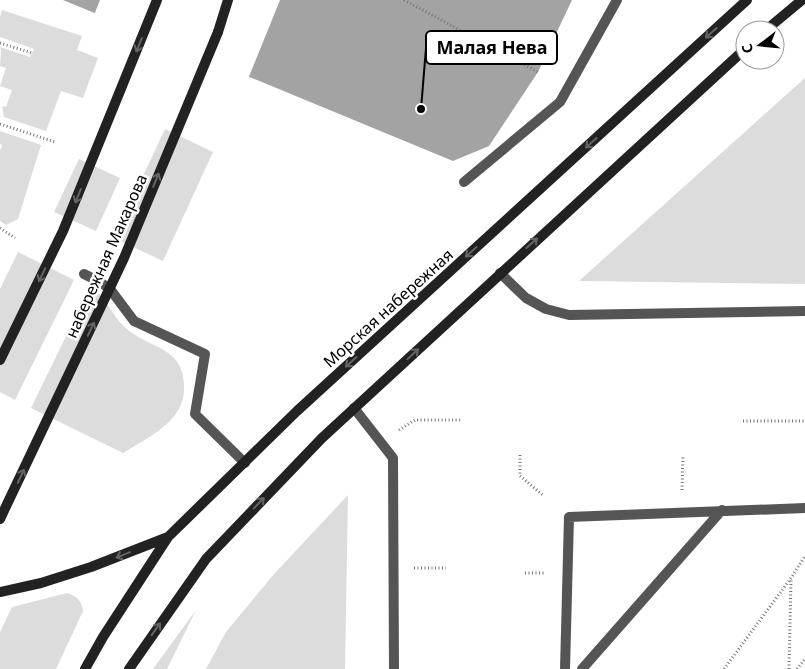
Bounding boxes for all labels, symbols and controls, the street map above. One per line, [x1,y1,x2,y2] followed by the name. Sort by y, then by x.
[735,20,785,70] north arrow
[705,27,717,39] one-way arrow
[426,31,557,64] callout: Малая Нева
[436,35,548,59] text: Малая Нева
[134,37,144,52] one-way arrow
[737,42,757,56] text: С
[585,136,598,148] one-way arrow
[60,171,152,341] street label: набережная Макарова
[152,173,162,188] one-way arrow
[72,188,82,203] one-way arrow
[526,237,539,249] one-way arrow
[318,244,458,372] street label: Морская набережная
[465,246,478,258] one-way arrow
[37,267,46,282] one-way arrow
[87,322,96,337] one-way arrow
[407,348,419,360] one-way arrow
[345,356,358,368] one-way arrow
[17,469,27,484] one-way arrow
[253,497,265,510] one-way arrow
[116,550,131,560] one-way arrow
[151,622,161,636] one-way arrow

